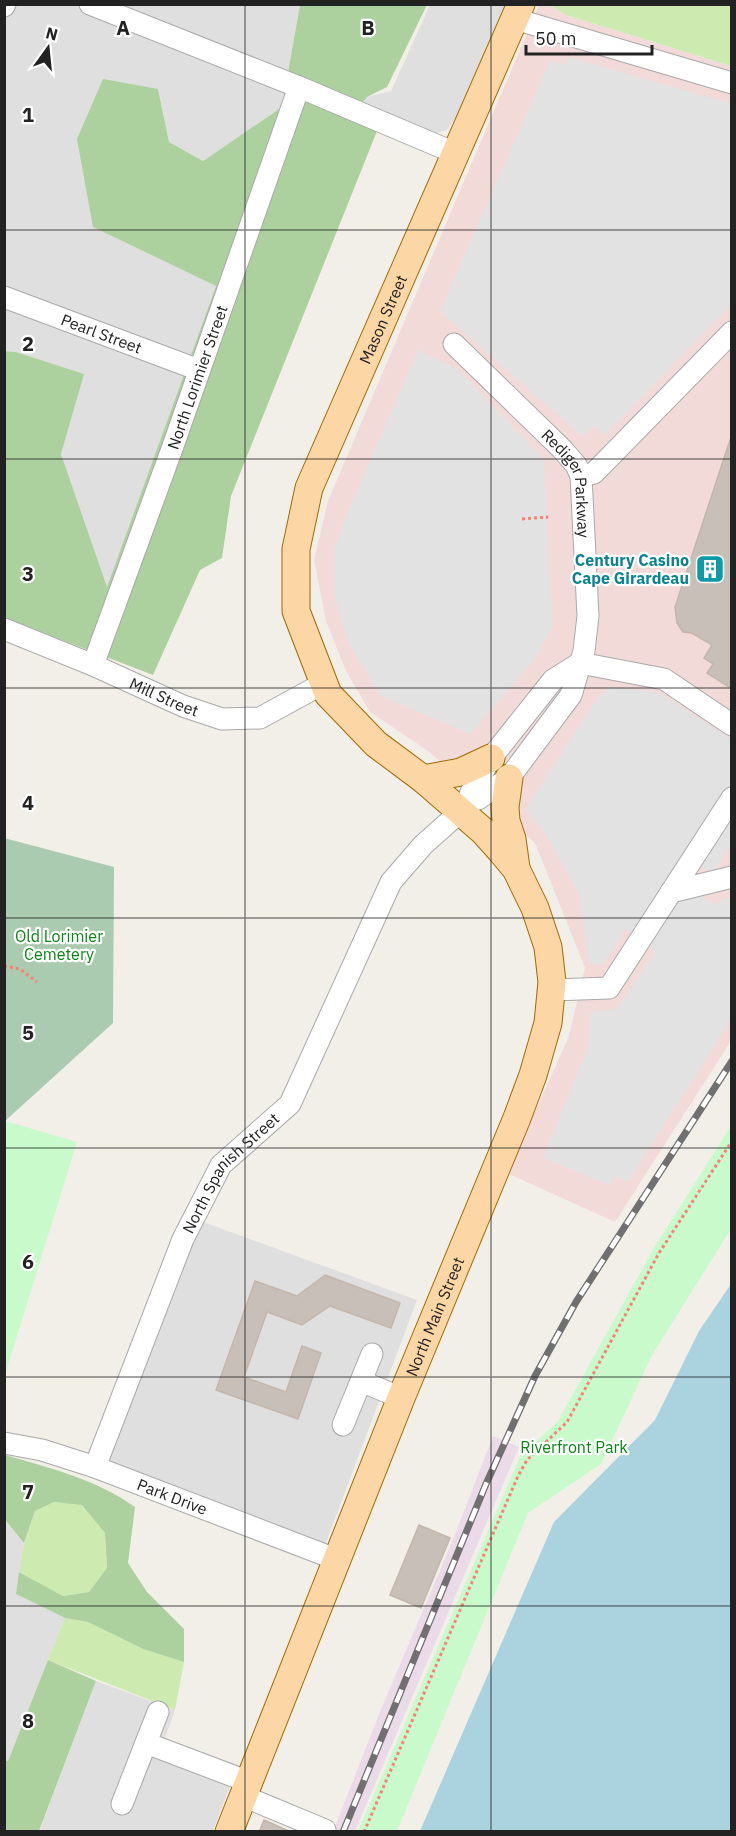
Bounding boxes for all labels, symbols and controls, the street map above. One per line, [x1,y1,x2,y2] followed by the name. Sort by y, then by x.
[116,14,130,41] text: A
[361,14,375,41] text: B
[18,18,78,78] north arrow
[526,18,652,56] scale bar
[44,22,60,45] text: N
[535,27,577,50] text: 50 m
[22,101,34,128] text: 1
[355,272,411,367] street label: Mason Street
[163,302,232,452] street label: North Lorimier Street
[58,309,145,358] street label: Pearl Street
[22,330,34,357] text: 2
[537,425,594,538] street label: Rediger Parkway
[572,550,689,588] place label: Century Casino Cape Girardeau
[694,553,726,585] building icon: Century Casino Cape Girardeau
[22,560,34,587] text: 3
[126,673,201,720] street label: Mill Street
[22,789,34,816] text: 4
[15,926,103,964] park label: Old Lorimier Cemetery
[22,1019,34,1046] text: 5
[178,1108,283,1237] street label: North Spanish Street
[22,1248,34,1275] text: 6
[401,1254,468,1379] street label: North Main Street
[520,1437,628,1457] park label: Riverfront Park
[134,1474,210,1519] street label: Park Drive
[22,1478,34,1505] text: 7
[22,1707,34,1734] text: 8

